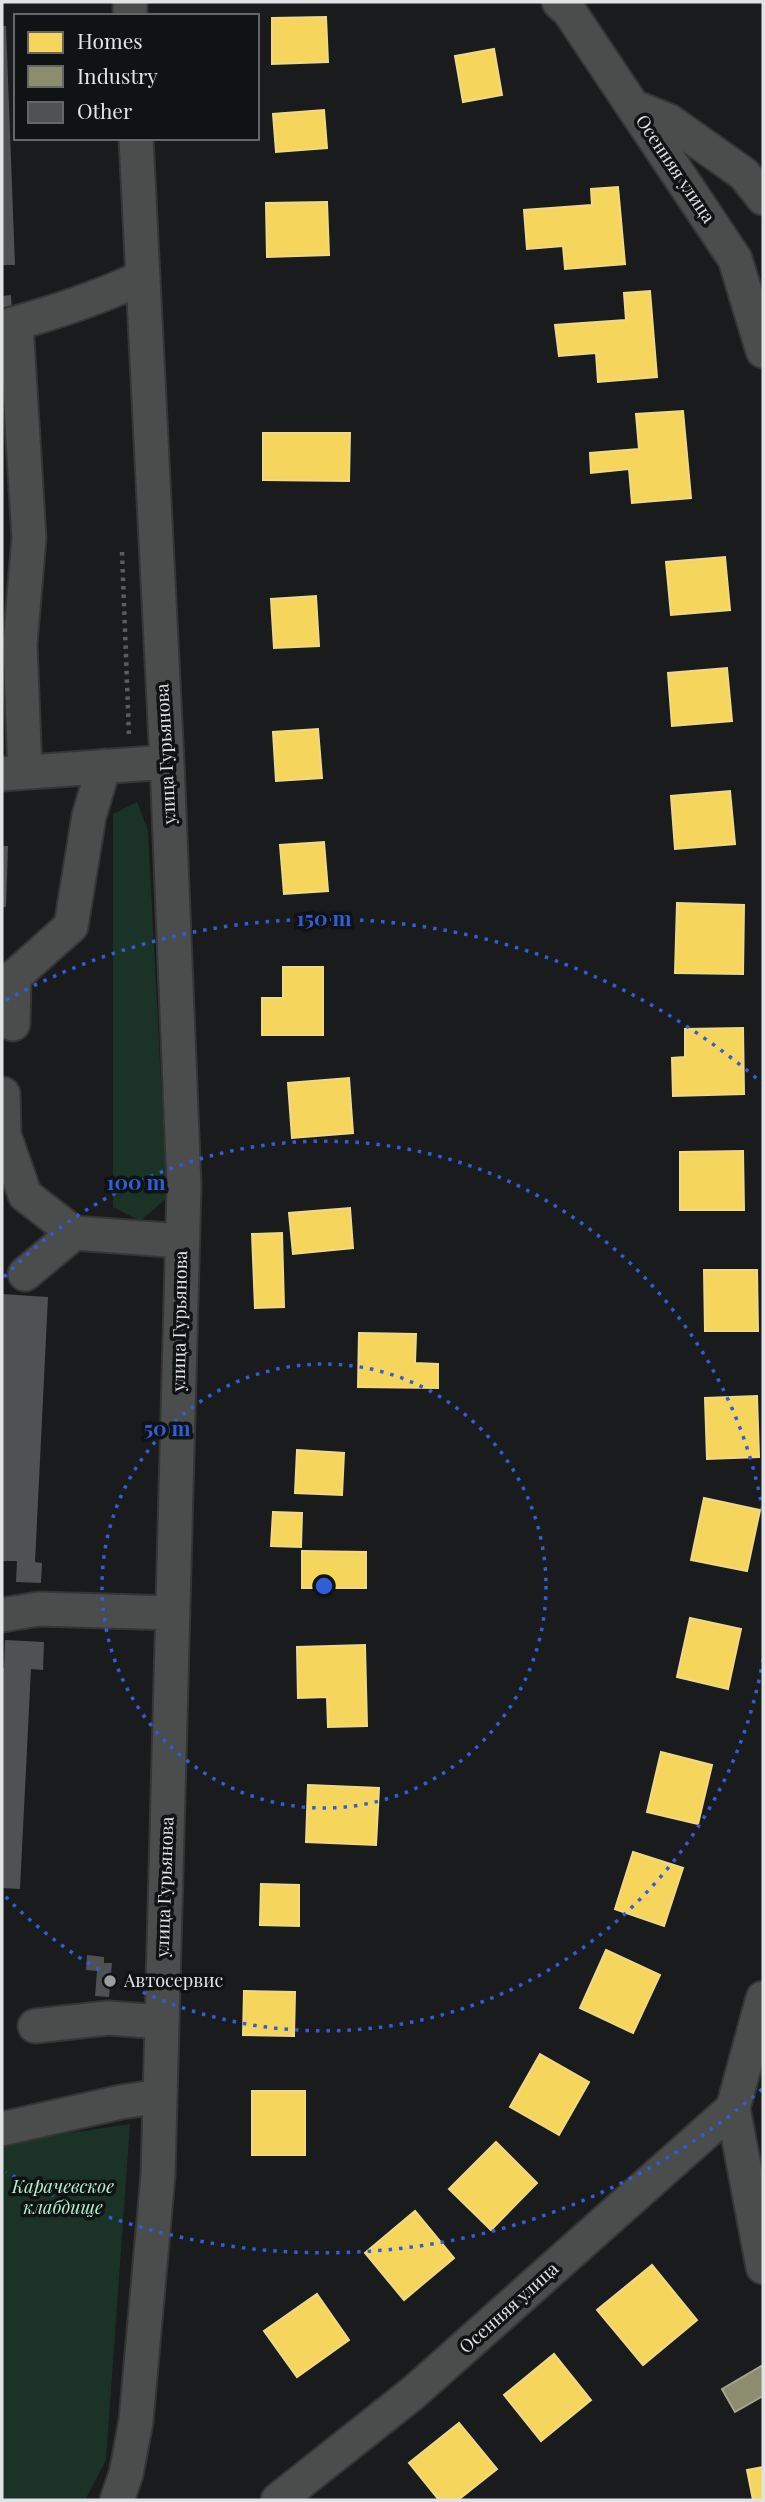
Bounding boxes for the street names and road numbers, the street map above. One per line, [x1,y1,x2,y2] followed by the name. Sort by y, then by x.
[631,110,721,227] street label: Осенняя улица
[149,683,181,826] street label: улица Гурьянова
[166,1250,192,1393] street label: улица Гурьянова
[150,1816,178,1959] street label: улица Гурьянова
[454,2256,563,2358] street label: Осенняя улица

